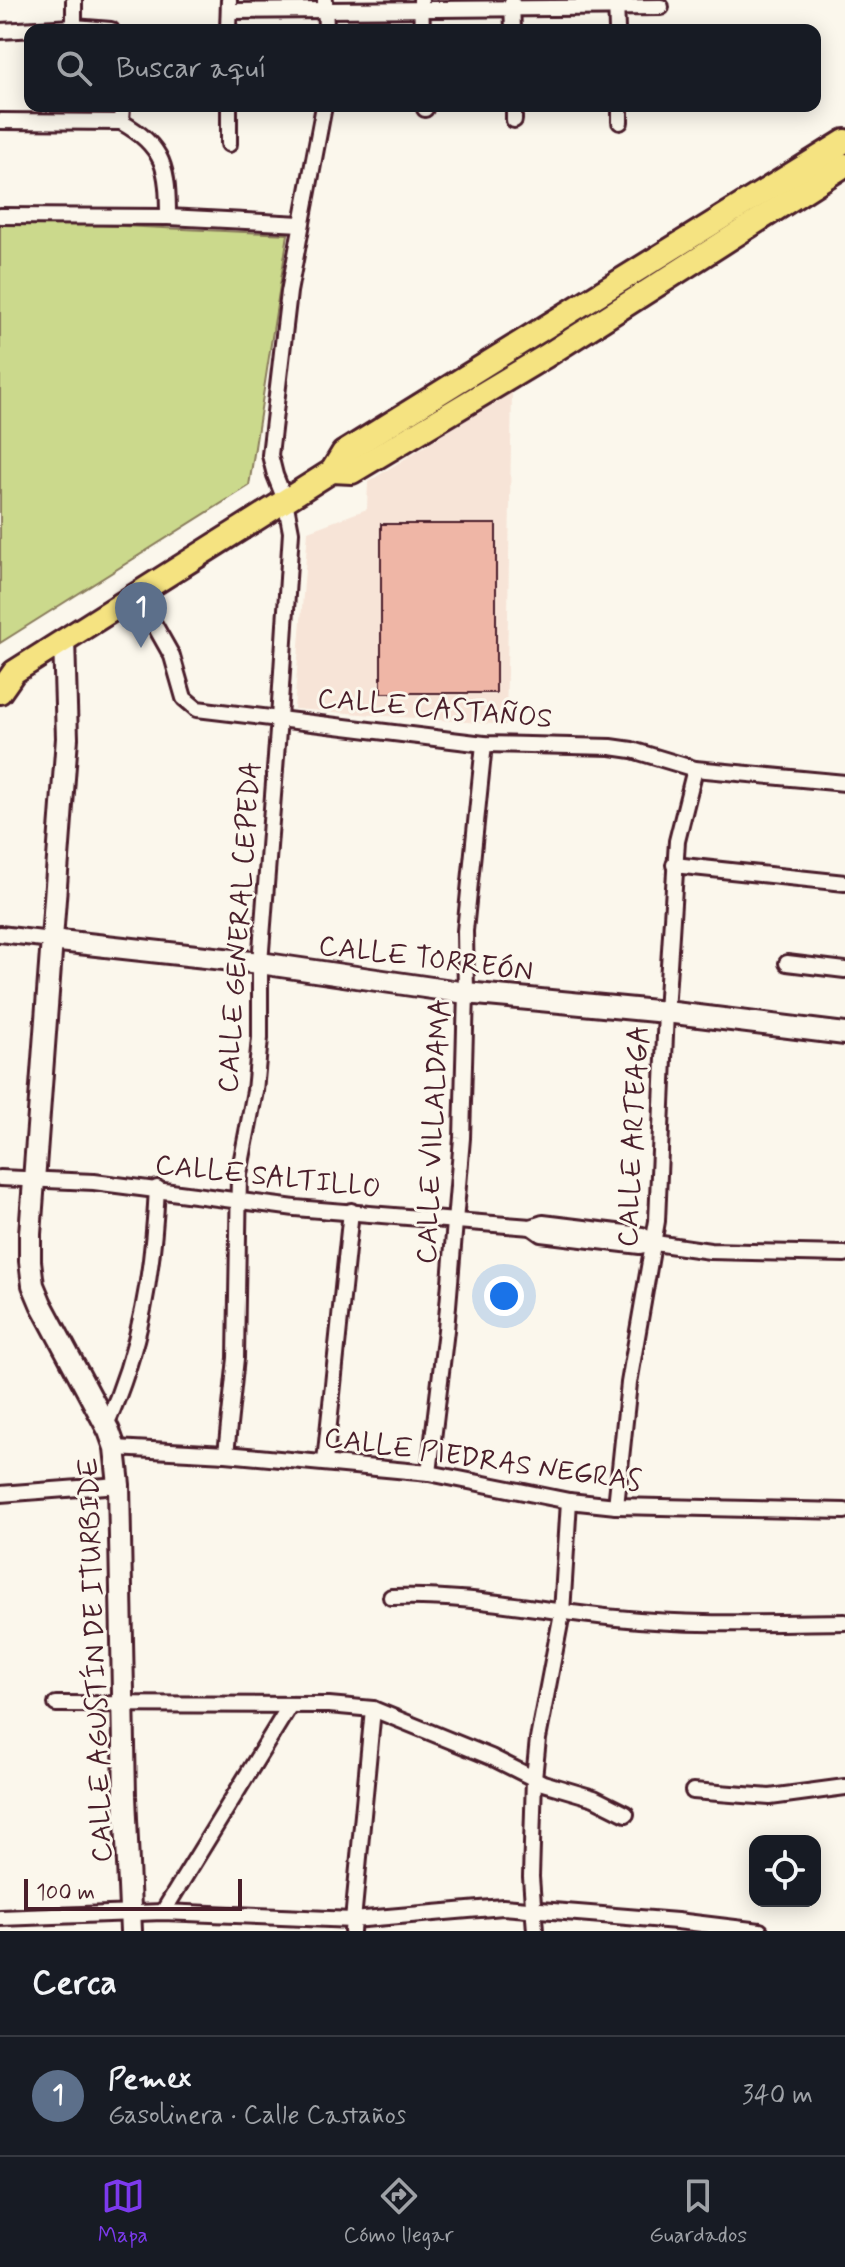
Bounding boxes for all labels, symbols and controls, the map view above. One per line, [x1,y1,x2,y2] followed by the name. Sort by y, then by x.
[24,24,821,112] search box
[52,46,96,90] icon: search
[116,49,267,88] text: Buscar aquí
[115,582,167,648] pin: 1
[316,681,554,738] street label: CALLE CASTAÑOS
[210,760,271,1094] street label: CALLE GENERAL CEPEDA
[316,928,535,991] street label: CALLE TORREÓN
[409,997,460,1265] street label: CALLE VILLALDAMA
[610,1024,659,1248] street label: CALLE ARTEAGA
[153,1147,382,1208] street label: CALLE SALTILLO
[484,1276,524,1316] your location
[321,1420,644,1501] street label: CALLE PIEDRAS NEGRAS
[70,1457,122,1863] street label: CALLE AGUSTÍN DE ITURBIDE
[749,1835,821,1907] map controls
[749,1835,821,1907] button: locate
[24,1875,242,1911] scale bar
[36,1879,95,1907] text: 100 m
[32,1961,117,2006] text: Cerca
[108,2060,191,2099] text: Pemex
[52,2079,64,2113] text: 1
[742,2079,813,2113] text: 340 m
[108,2099,406,2133] text: Gasolinera · Calle Castaños
[98,2174,148,2250] tab: Mapa
[344,2174,454,2250] tab: Cómo llegar
[649,2174,747,2250] tab: Guardados

